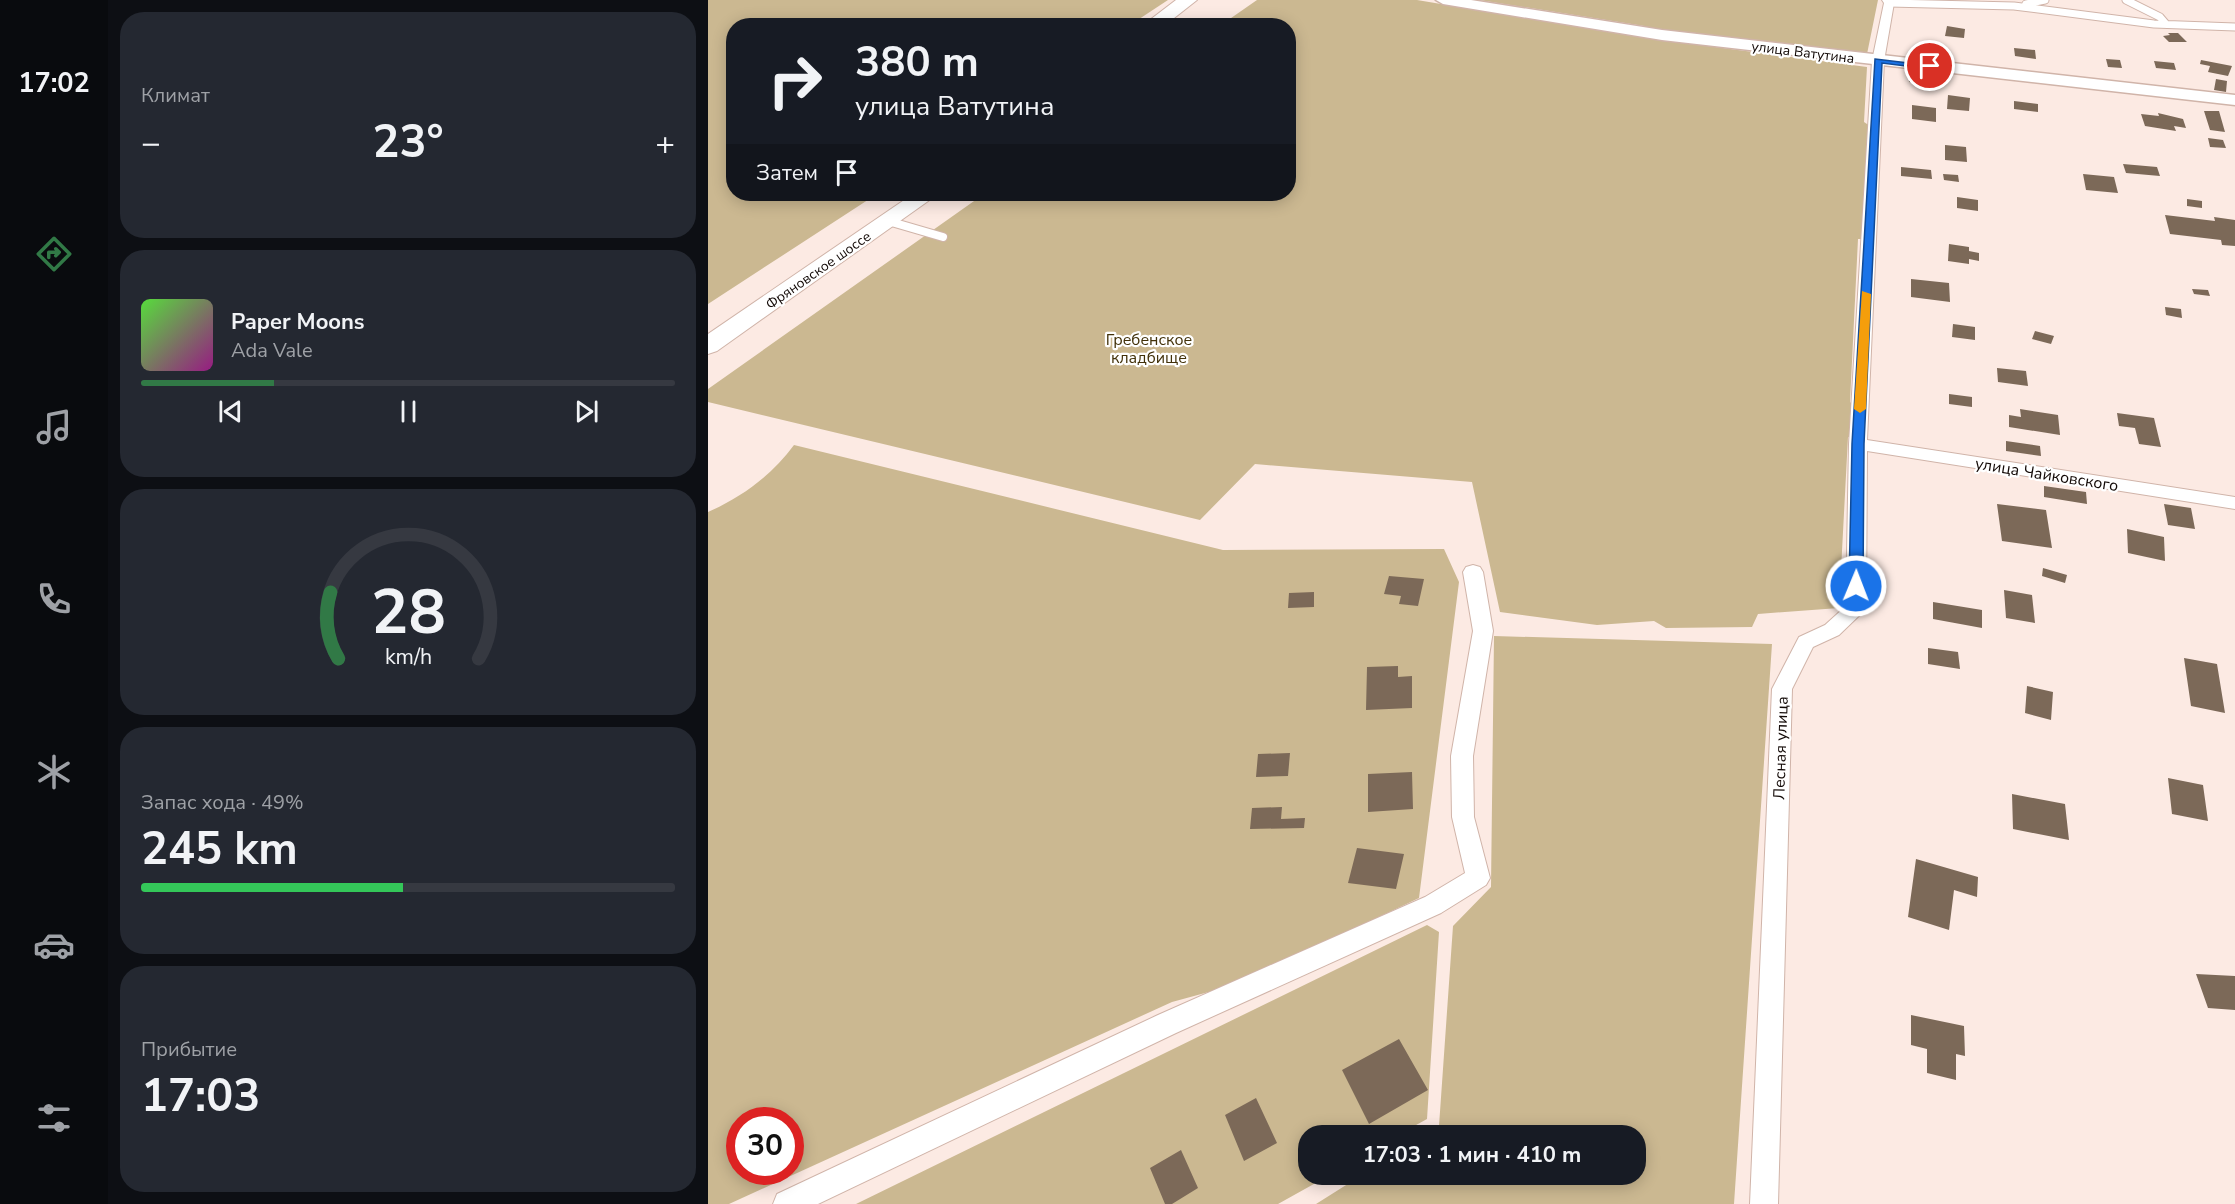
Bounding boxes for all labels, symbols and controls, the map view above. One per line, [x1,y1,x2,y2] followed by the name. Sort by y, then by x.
[855,34,979,91] text: 380 m
[1750,37,1855,68] street label: улица Ватутина
[1904,40,1955,91] pin
[756,42,834,120] icon: right
[1913,49,1946,82] icon: arrive
[18,65,90,102] text: 17:02
[141,82,210,109] text: Климат
[855,88,1054,125] text: улица Ватутина
[372,112,444,173] text: 23°
[141,121,161,166] text: −
[655,121,675,166] text: +
[830,156,863,189] icon: arrive
[756,158,818,188] text: Затем
[762,227,875,314] street label: Фряновское шоссе
[33,233,75,275] icon: directions
[231,307,365,337] text: Paper Moons
[1106,329,1192,369] park label: Гребенское кладбище
[231,337,313,364] text: Ada Vale
[214,395,247,428] icon: previous
[392,395,425,428] icon: pause
[570,395,603,428] icon: next
[33,406,75,448] icon: music
[1974,453,2120,497] street label: улица Чайковского
[1824,554,1888,618] position arrow
[371,570,445,655] text: 28
[33,578,75,620] icon: phone
[384,642,432,672] text: km/h
[1768,696,1794,800] street label: Лесная улица
[33,751,75,793] icon: climate
[141,789,304,816] text: Запас хода · 49%
[141,819,298,880] text: 245 km
[33,924,75,966] icon: car
[141,1036,237,1063] text: Прибытие
[141,1066,260,1127] text: 17:03
[33,1097,75,1139] icon: filters
[726,1107,804,1185] speed limit sign: 30
[1363,1140,1581,1170] text: 17:03 · 1 мин · 410 m

